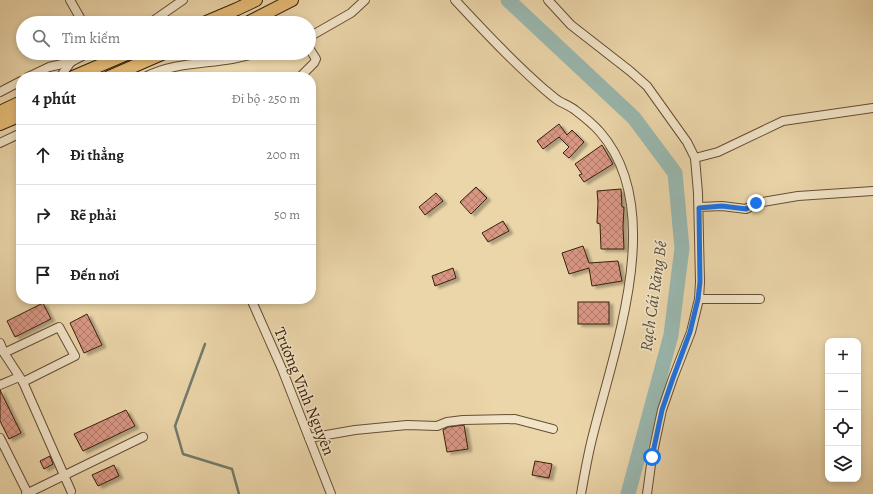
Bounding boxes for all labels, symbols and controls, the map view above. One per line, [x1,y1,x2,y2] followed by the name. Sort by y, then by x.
[16,16,316,60] search box
[30,27,52,49] icon: search
[62,28,120,48] text: Tìm kiếm
[32,87,76,110] text: 4 phút
[232,90,300,107] text: Đi bộ · 250 m
[32,144,54,166] icon: ahead
[70,145,124,165] text: Đi thẳng
[267,146,300,163] text: 200 m
[747,194,765,212] route end
[32,204,54,226] icon: right
[70,205,116,225] text: Rẽ phải
[274,206,300,223] text: 50 m
[634,239,673,353] water label: Rạch Cái Răng Bé
[32,264,54,286] icon: arrive
[70,265,119,285] text: Đến nơi
[268,324,340,459] street label: Trương Vĩnh Nguyên
[825,338,861,482] map controls
[825,338,861,374] button: +
[825,374,861,410] button: −
[825,410,861,446] button: locate
[825,446,861,482] button: layers
[643,448,661,466] route start

